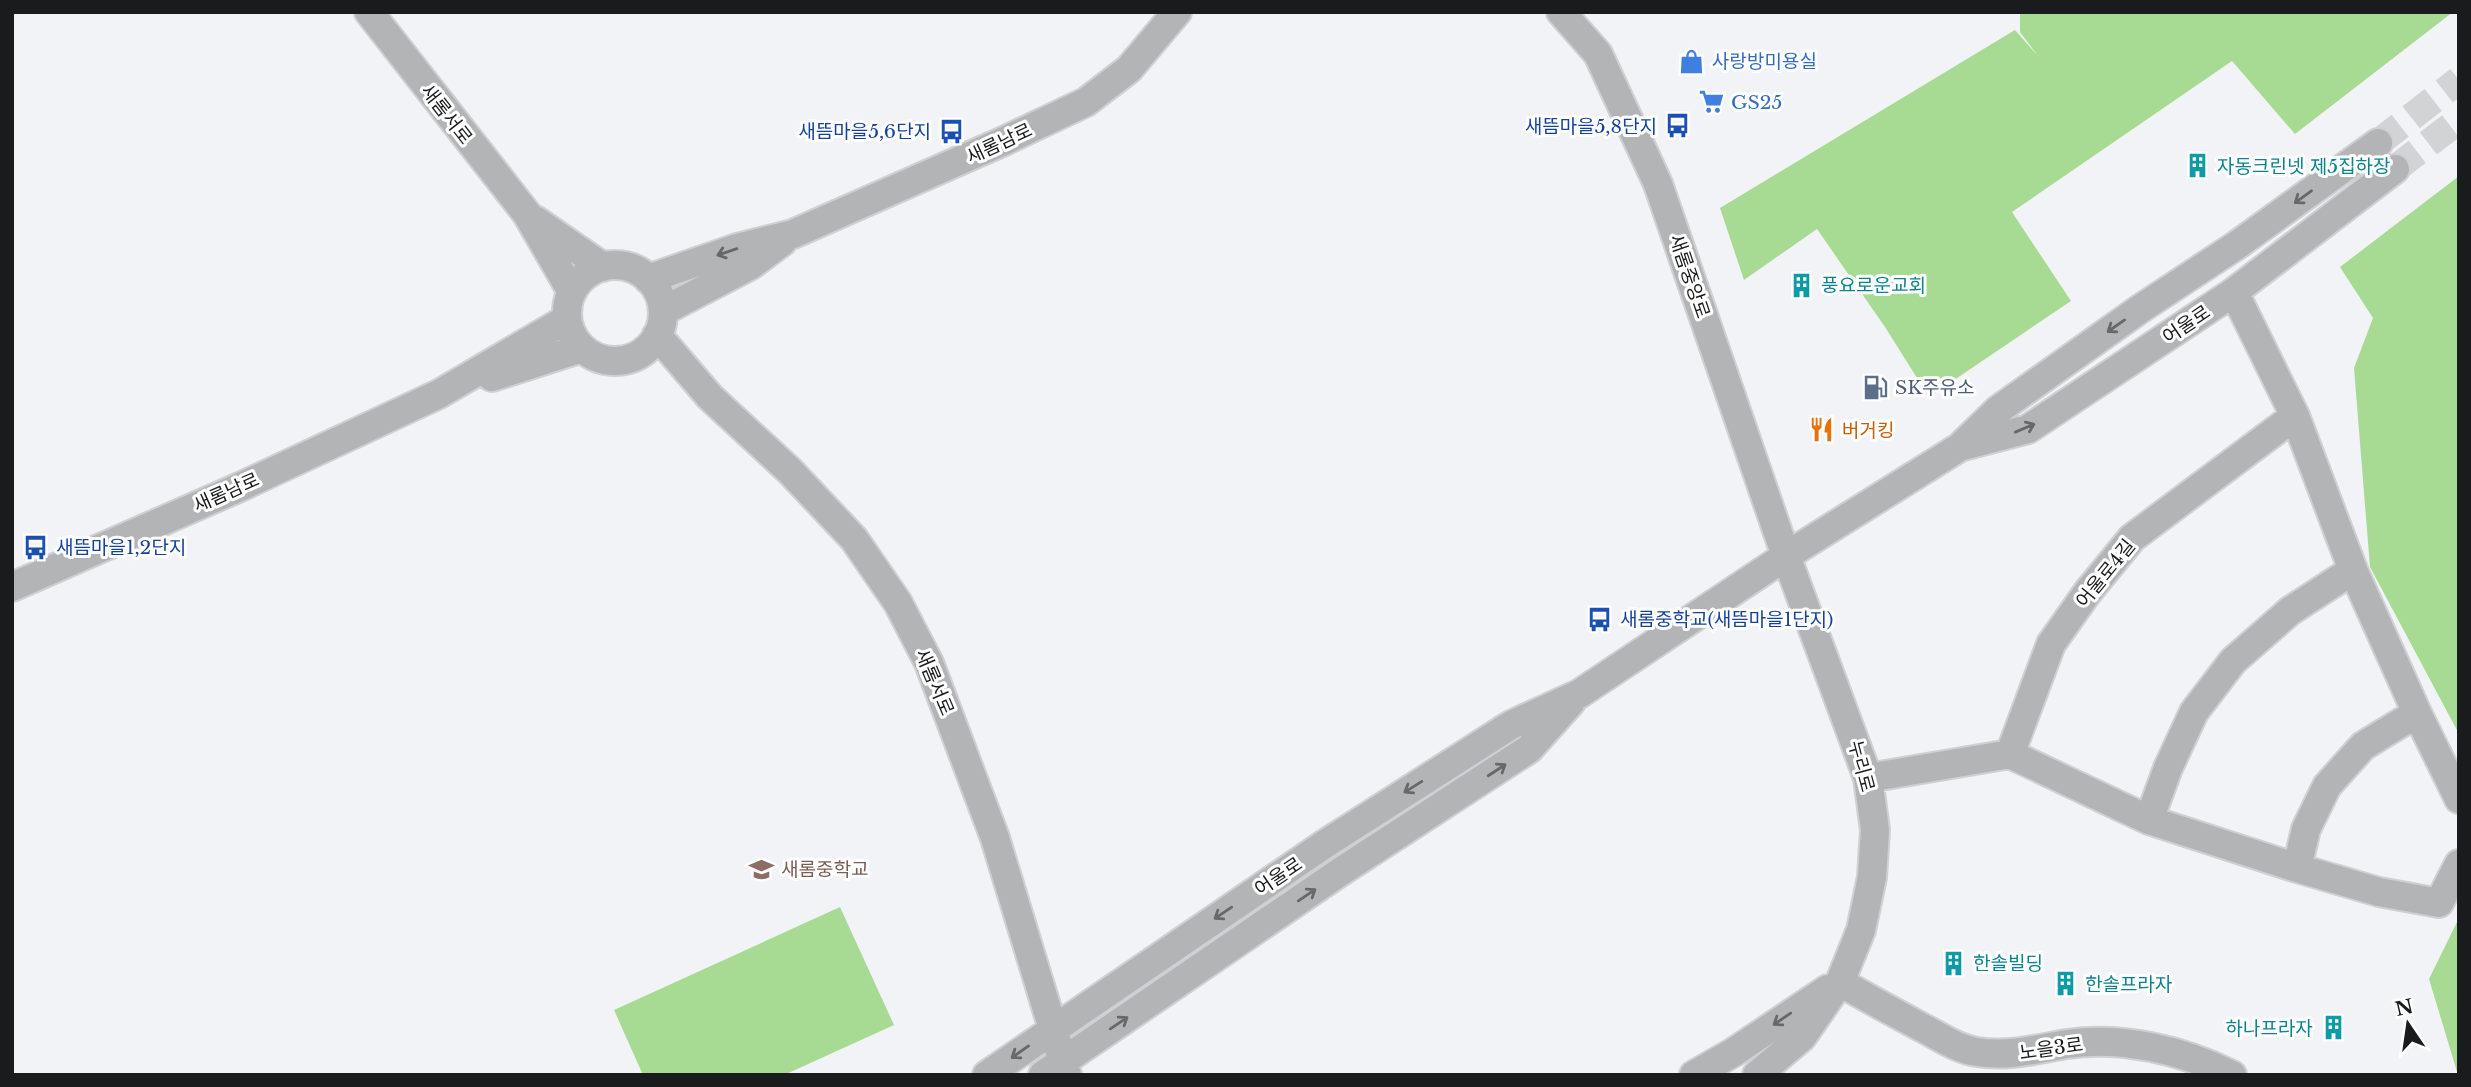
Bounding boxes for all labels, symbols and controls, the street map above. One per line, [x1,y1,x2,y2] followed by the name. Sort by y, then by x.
[1678,47,1706,75] shop icon: 사랑방미용실
[1712,50,1817,73] place label: 사랑방미용실
[416,80,477,149] street label: 새롬서로
[1697,88,1725,116] supermarket icon: GS25
[1731,91,1782,114] place label: GS25
[1663,112,1691,140] bus stop icon: 새뜸마을5,8단지
[1525,115,1657,138] place label: 새뜸마을5,8단지
[937,117,965,145] bus stop icon: 새뜸마을5,6단지
[963,118,1036,169] street label: 새롬남로
[798,120,931,143] place label: 새뜸마을5,6단지
[2183,152,2211,180] building icon: 자동크린넷 제5집하장
[2217,155,2391,178] place label: 자동크린넷 제5집하장
[2294,190,2313,204] one-way arrow
[1664,231,1715,321] street label: 새롬중앙로
[716,247,738,259] one-way arrow
[1787,271,1815,299] building icon: 풍요로운교회
[1821,274,1926,297] place label: 풍요로운교회
[2158,300,2214,349] street label: 어울로
[2107,319,2126,333] one-way arrow
[1861,373,1889,401] fuel station icon: SK주유소
[1895,376,1975,399] place label: SK주유소
[1808,416,1836,444] restaurant icon: 버거킹
[1842,419,1894,442] place label: 버거킹
[2014,421,2035,434] one-way arrow
[190,468,263,517] street label: 새롬남로
[22,533,50,561] bus stop icon: 새뜸마을1,2단지
[2071,535,2140,612] street label: 어울로4길
[56,536,186,559] place label: 새뜸마을1,2단지
[1586,605,1614,633] bus stop icon: 새롬중학교(새뜸마을1단지)
[1620,608,1833,631] place label: 새롬중학교(새뜸마을1단지)
[910,646,959,719] street label: 새롬서로
[1844,738,1879,794] street label: 누리로
[1486,762,1506,776] one-way arrow
[1404,780,1423,795] one-way arrow
[1250,852,1306,901] street label: 어울로
[747,855,775,883] school or university icon: 새롬중학교
[781,858,868,881] place label: 새롬중학교
[1296,888,1316,902] one-way arrow
[1214,906,1234,920] one-way arrow
[1939,949,1967,977] building icon: 한솔빌딩
[1973,952,2043,975] place label: 한솔빌딩
[2051,970,2079,998] building icon: 한솔프라자
[2085,973,2172,996] place label: 한솔프라자
[2373,989,2443,1059] north arrow
[2393,995,2416,1021] text: N
[1773,1012,1792,1026] one-way arrow
[2319,1014,2347,1042] building icon: 하나프라자
[1109,1016,1128,1030] one-way arrow
[2226,1017,2313,1040] place label: 하나프라자
[2018,1033,2084,1064] street label: 노을3로
[1011,1045,1030,1059] one-way arrow

